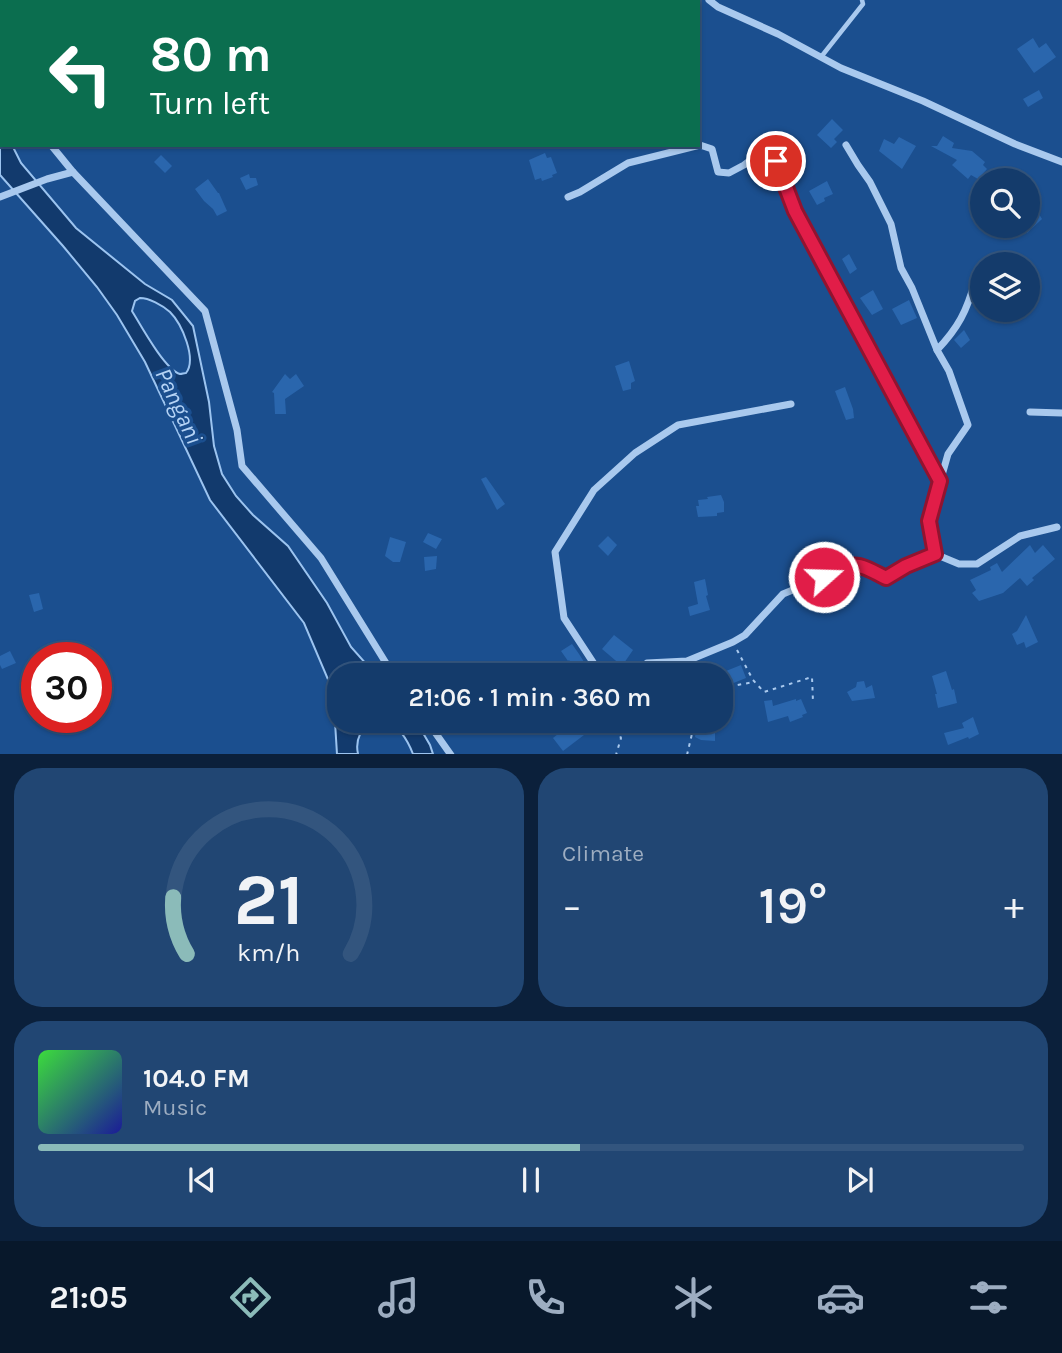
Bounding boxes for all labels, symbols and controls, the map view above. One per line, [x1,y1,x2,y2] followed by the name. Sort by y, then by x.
[150,26,272,83] text: 80 m
[35,28,126,119] icon: left
[150,85,270,122] text: Turn left
[746,131,806,191] pin
[757,142,795,180] icon: arrive
[970,168,1040,322] map controls
[970,168,1040,238] button: search
[970,252,1040,322] button: layers
[149,363,209,449] water label: Pangani
[787,540,861,614] position arrow
[21,642,112,733] speed limit sign: 30
[409,682,651,713] text: 21:06 · 1 min · 360 m
[562,840,644,867] text: Climate
[234,857,304,942] text: 21
[759,875,827,936] text: 19°
[562,884,582,929] text: −
[1004,884,1024,929] text: +
[237,937,301,966] text: km/h
[143,1063,250,1094] text: 104.0 FM
[143,1094,207,1121] text: Music
[183,1161,221,1199] icon: previous
[512,1161,550,1199] icon: pause
[841,1161,879,1199] icon: next
[226,1273,275,1322] icon: directions
[374,1273,423,1322] icon: music
[521,1273,570,1322] icon: phone
[669,1273,718,1322] icon: climate
[816,1273,865,1322] icon: car
[964,1273,1013,1322] icon: filters
[49,1279,128,1316] text: 21:05

